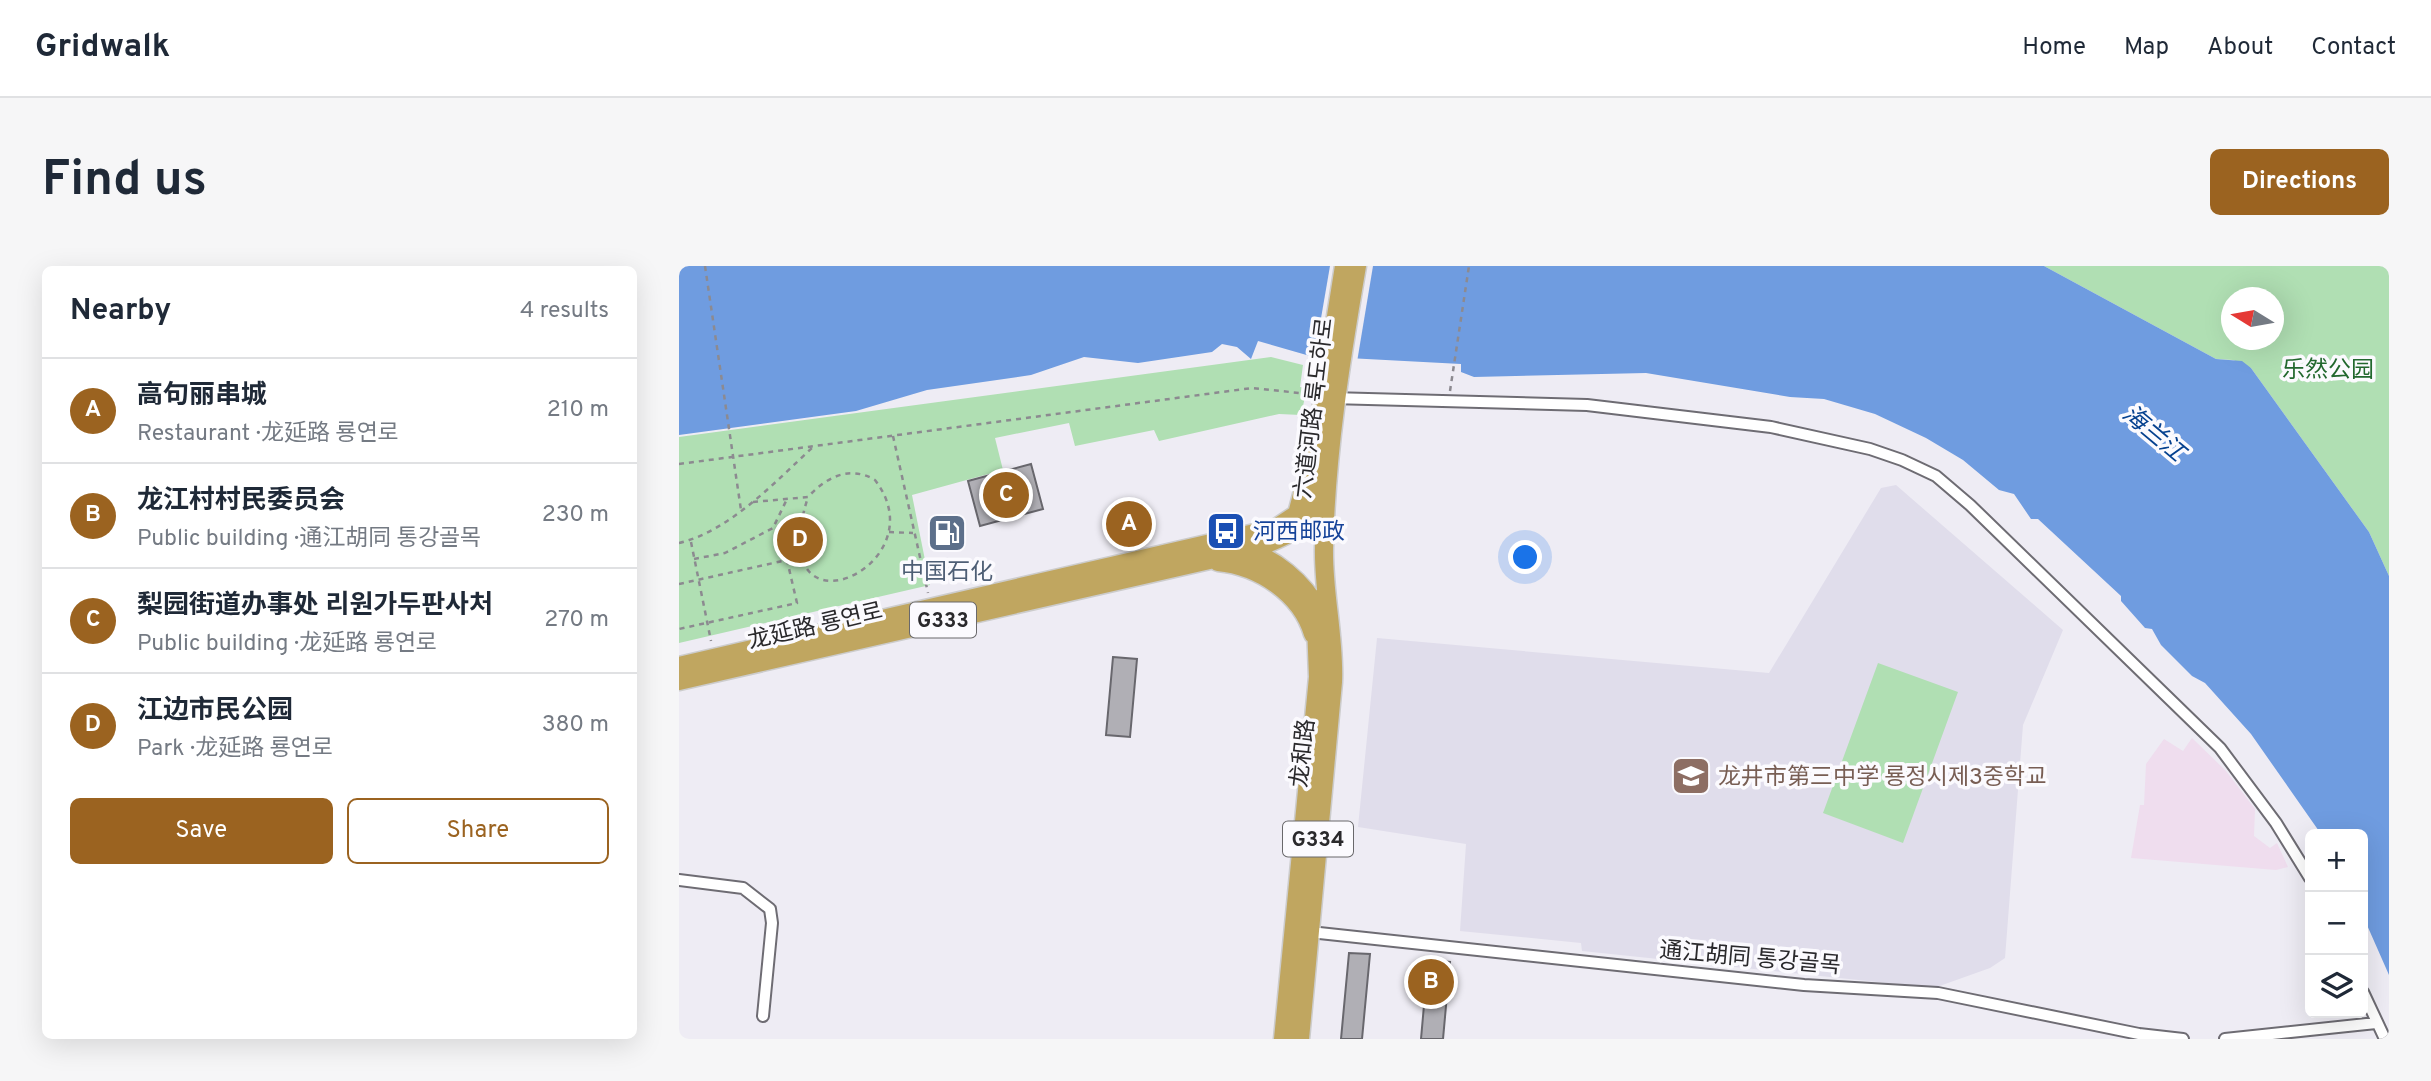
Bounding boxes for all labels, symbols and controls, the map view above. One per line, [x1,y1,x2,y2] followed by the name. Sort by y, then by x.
[35,27,170,69] text: Gridwalk
[2022,33,2086,63] text: Home
[2124,33,2169,63] text: Map
[2207,33,2273,63] text: About
[2311,33,2396,63] text: Contact
[2210,149,2389,215] button: Directions
[42,151,207,213] text: Find us
[2221,287,2284,350] north arrow
[70,293,171,330] text: Nearby
[520,297,609,326] text: 4 results
[1290,316,1341,500] street label: 六道河路 륙도하로
[2282,357,2374,386] park label: 乐然公园
[137,380,267,413] text: 高句丽串城
[85,396,101,425] text: A
[547,396,609,425] text: 210 m
[2115,400,2192,471] water label: 海兰江
[137,420,399,449] text: Restaurant · 龙延路 룡연로
[983,469,1029,521] pin: C
[137,485,345,518] text: 龙江村村民委员会
[1106,498,1152,550] pin: A
[85,501,101,530] text: B
[542,501,609,530] text: 230 m
[1205,510,1247,552] bus stop icon: 河西邮政
[926,512,968,554] fuel station icon: 中国石化
[777,514,823,566] pin: D
[1253,519,1345,548] place label: 河西邮政
[137,525,481,554] text: Public building · 通江胡同 통강골목
[1508,540,1542,574] your location
[901,559,993,588] place label: 中国石化
[137,590,493,623] text: 梨园街道办事处 리원가두판사처
[745,598,886,657] street label: 龙延路 룡연로
[910,602,976,638] road number: G333
[86,606,100,635] text: C
[544,606,609,635] text: 270 m
[137,630,437,659] text: Public building · 龙延路 룡연로
[137,695,293,728] text: 江边市民公园
[85,711,101,740] text: D
[542,711,609,740] text: 380 m
[1286,717,1323,789] street label: 龙和路
[137,735,333,764] text: Park · 龙延路 룡연로
[1670,755,1712,797] school or university icon: 龙井市第三中学 룡정시제3중학교
[1718,764,2046,793] place label: 龙井市第三中学 룡정시제3중학교
[70,798,333,864] button: Save
[347,798,609,864] button: Share
[1283,822,1353,856] road number: G334
[2305,829,2368,1018] map controls
[2305,829,2368,892] button: +
[2305,892,2368,955] button: −
[1658,937,1842,982] street label: 通江胡同 통강골목
[2305,955,2368,1018] button: layers
[1408,956,1454,1008] pin: B

